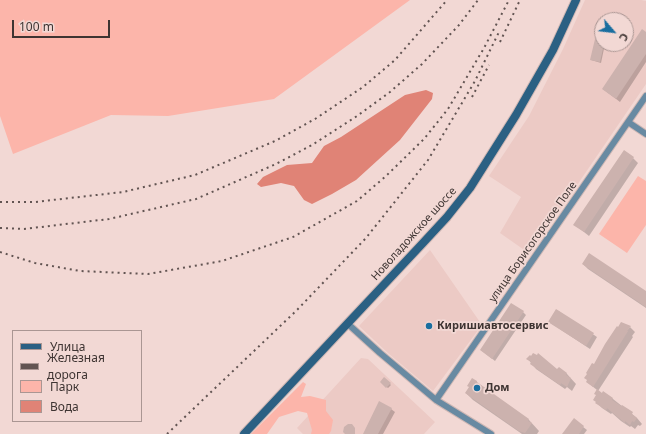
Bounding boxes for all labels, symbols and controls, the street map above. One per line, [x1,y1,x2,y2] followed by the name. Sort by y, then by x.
[14,12,112,38] scale bar
[594,12,634,52] north arrow
[19,18,54,35] text: 100 m
[616,31,632,44] text: С
[486,179,580,305] street label: улица Борисогорское Поле
[369,185,459,283] street label: Новоладожское шоссе
[437,319,548,333] place label: Киришиавтосервис
[424,321,434,331] marker: Киришиавтосервис
[12,330,142,422] legend
[50,338,85,355] text: Улица
[47,349,105,383] text: Железная дорога
[50,378,79,395] text: Парк
[485,381,510,395] place label: Дом
[472,383,482,393] marker: Дом
[50,398,79,415] text: Вода

